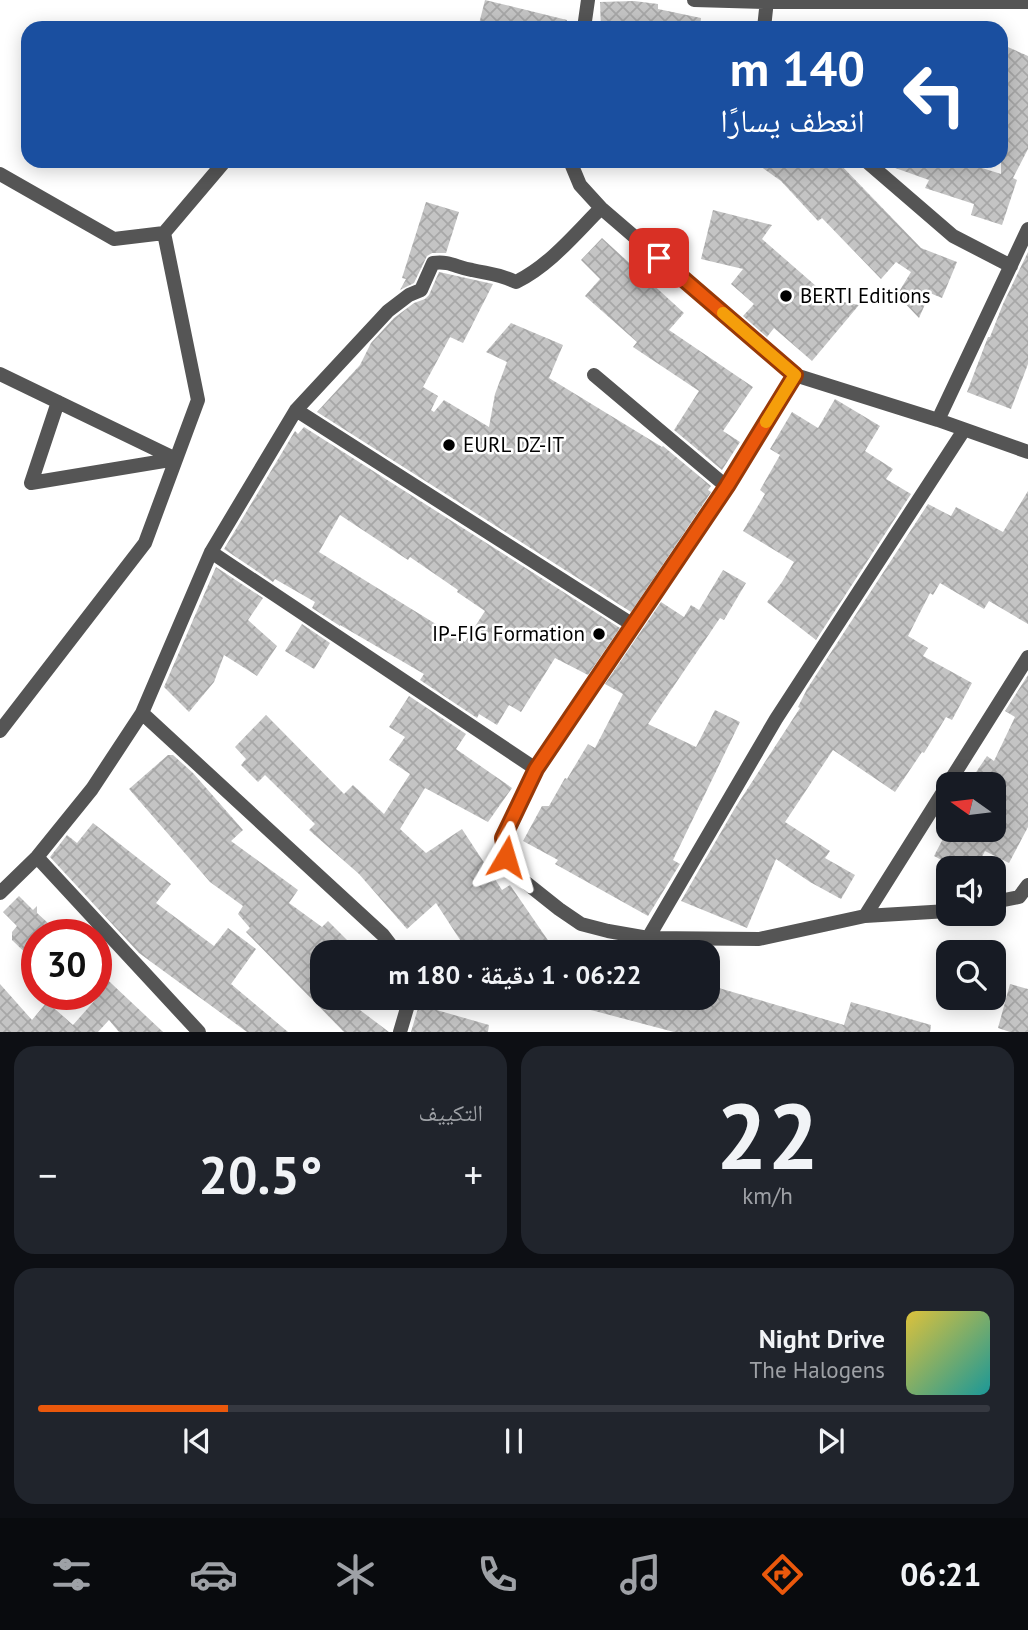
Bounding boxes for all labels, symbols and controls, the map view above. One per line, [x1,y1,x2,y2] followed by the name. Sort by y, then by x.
[730,36,865,100] text: 140 m
[889,49,980,140] icon: left
[720,99,865,141] text: انعطف يسارًا
[629,228,689,288] pin
[640,239,678,277] icon: arrive
[800,282,931,309] place label: BERTI Editions
[778,288,794,304] marker: BERTI Editions
[463,431,564,458] place label: EURL DZ-IT
[441,437,457,453] marker: EURL DZ-IT
[432,620,585,647] place label: IP-FIG Formation
[591,626,607,642] marker: IP-FIG Formation
[936,772,1006,842] north arrow
[936,772,1006,1010] map controls
[469,820,543,894] position arrow
[936,856,1006,926] button: sound
[21,919,112,1010] speed limit sign: 30
[936,940,1006,1010] button: search
[388,958,642,991] text: 06:22 · 1 دقيقة · 180 m
[716,1076,819,1194] text: 22
[418,1098,483,1127] text: التكييف
[199,1141,322,1208] text: 20.5°
[38,1150,57,1199] text: −
[464,1150,483,1199] text: +
[742,1181,793,1210] text: km/h
[759,1322,885,1355] text: Night Drive
[750,1355,885,1384] text: The Halogens
[178,1422,216,1460] icon: previous
[495,1422,533,1460] icon: pause
[812,1422,850,1460] icon: next
[47,1550,96,1599] icon: filters
[189,1550,238,1599] icon: car
[331,1550,380,1599] icon: climate
[473,1550,522,1599] icon: phone
[616,1550,665,1599] icon: music
[758,1550,807,1599] icon: directions
[900,1553,981,1595] text: 06:21

